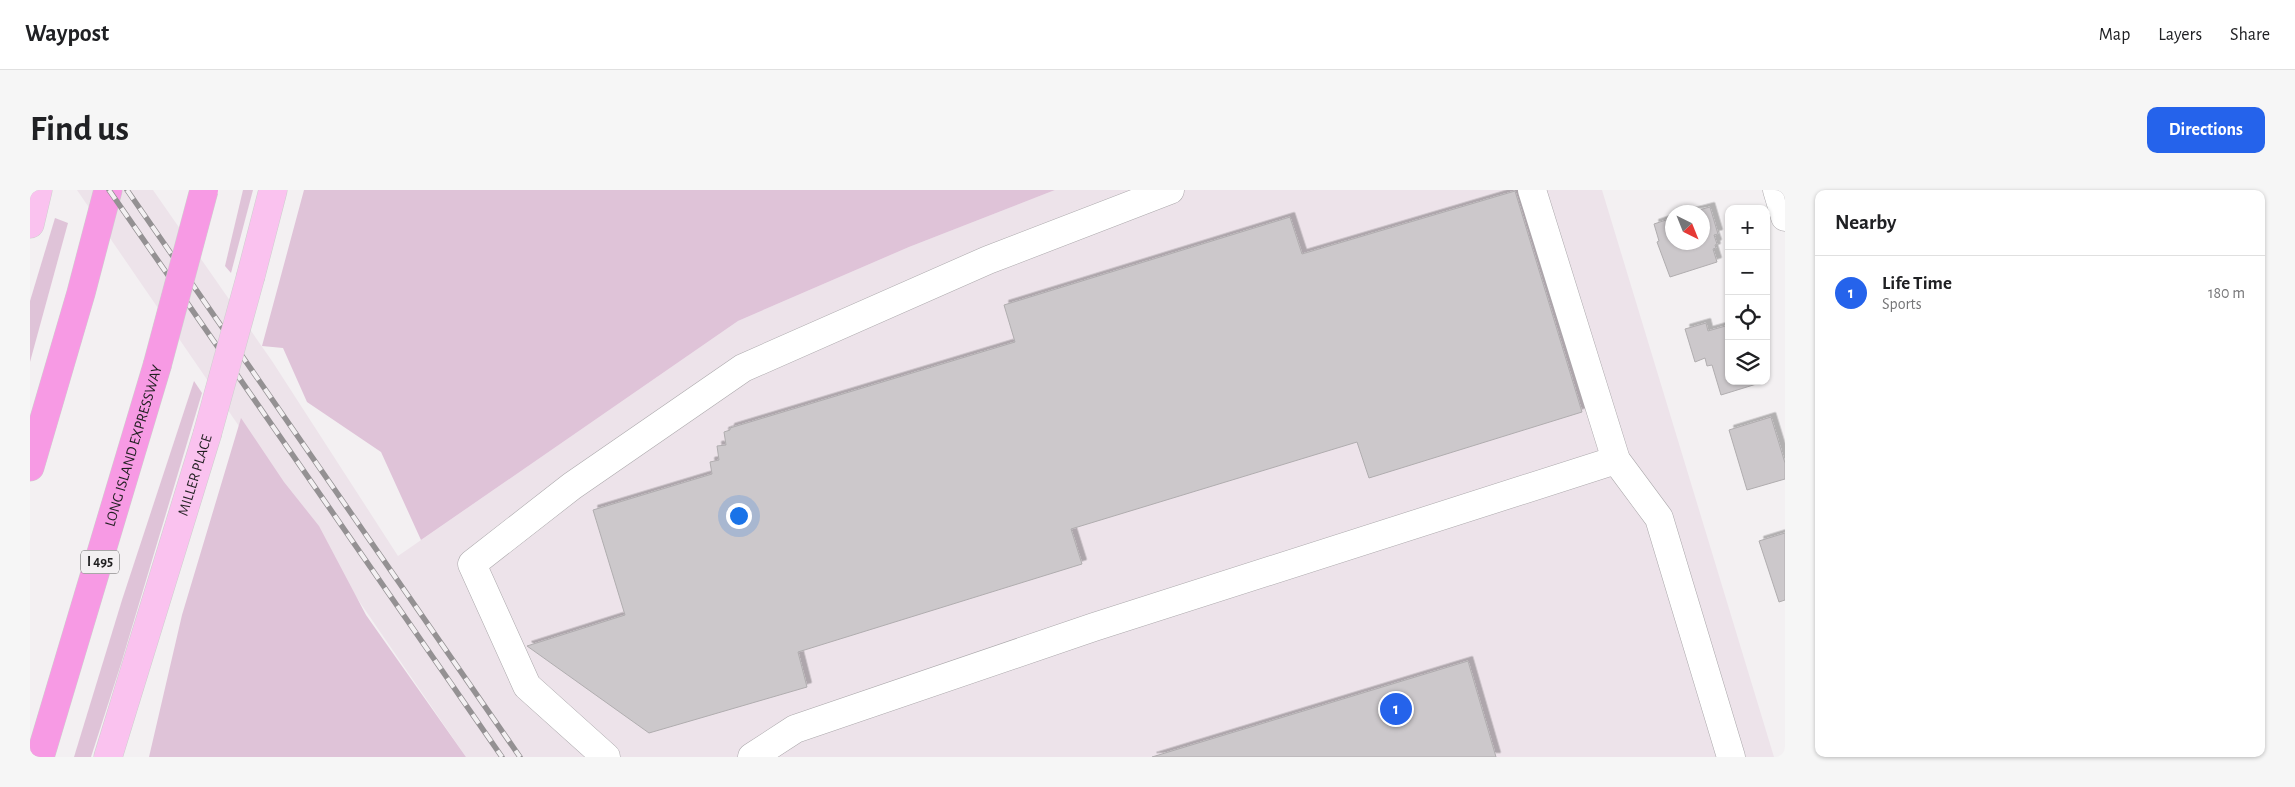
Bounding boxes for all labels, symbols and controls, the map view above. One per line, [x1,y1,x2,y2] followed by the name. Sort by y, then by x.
[25,22,109,46] text: Waypost
[2099,26,2130,44] text: Map
[2158,26,2202,44] text: Layers
[2230,26,2270,44] text: Share
[2147,107,2265,153] button: Directions
[30,112,129,147] text: Find us
[1665,205,1710,250] north arrow
[1725,205,1770,385] map controls
[1725,205,1770,250] button: +
[1835,212,1896,233] text: Nearby
[1725,250,1770,295] button: −
[1882,274,1952,293] text: Life Time
[1848,285,1854,301] text: 1
[2208,285,2245,301] text: 180 m
[1725,295,1770,340] button: locate
[1882,296,1922,312] text: Sports
[1725,340,1770,385] button: layers
[102,363,164,528] street label: LONG ISLAND EXPRESSWAY
[175,433,214,517] street label: MILLER PLACE
[726,503,752,529] your location
[81,551,119,574] road number: I 495
[1380,690,1412,728] pin: 1

